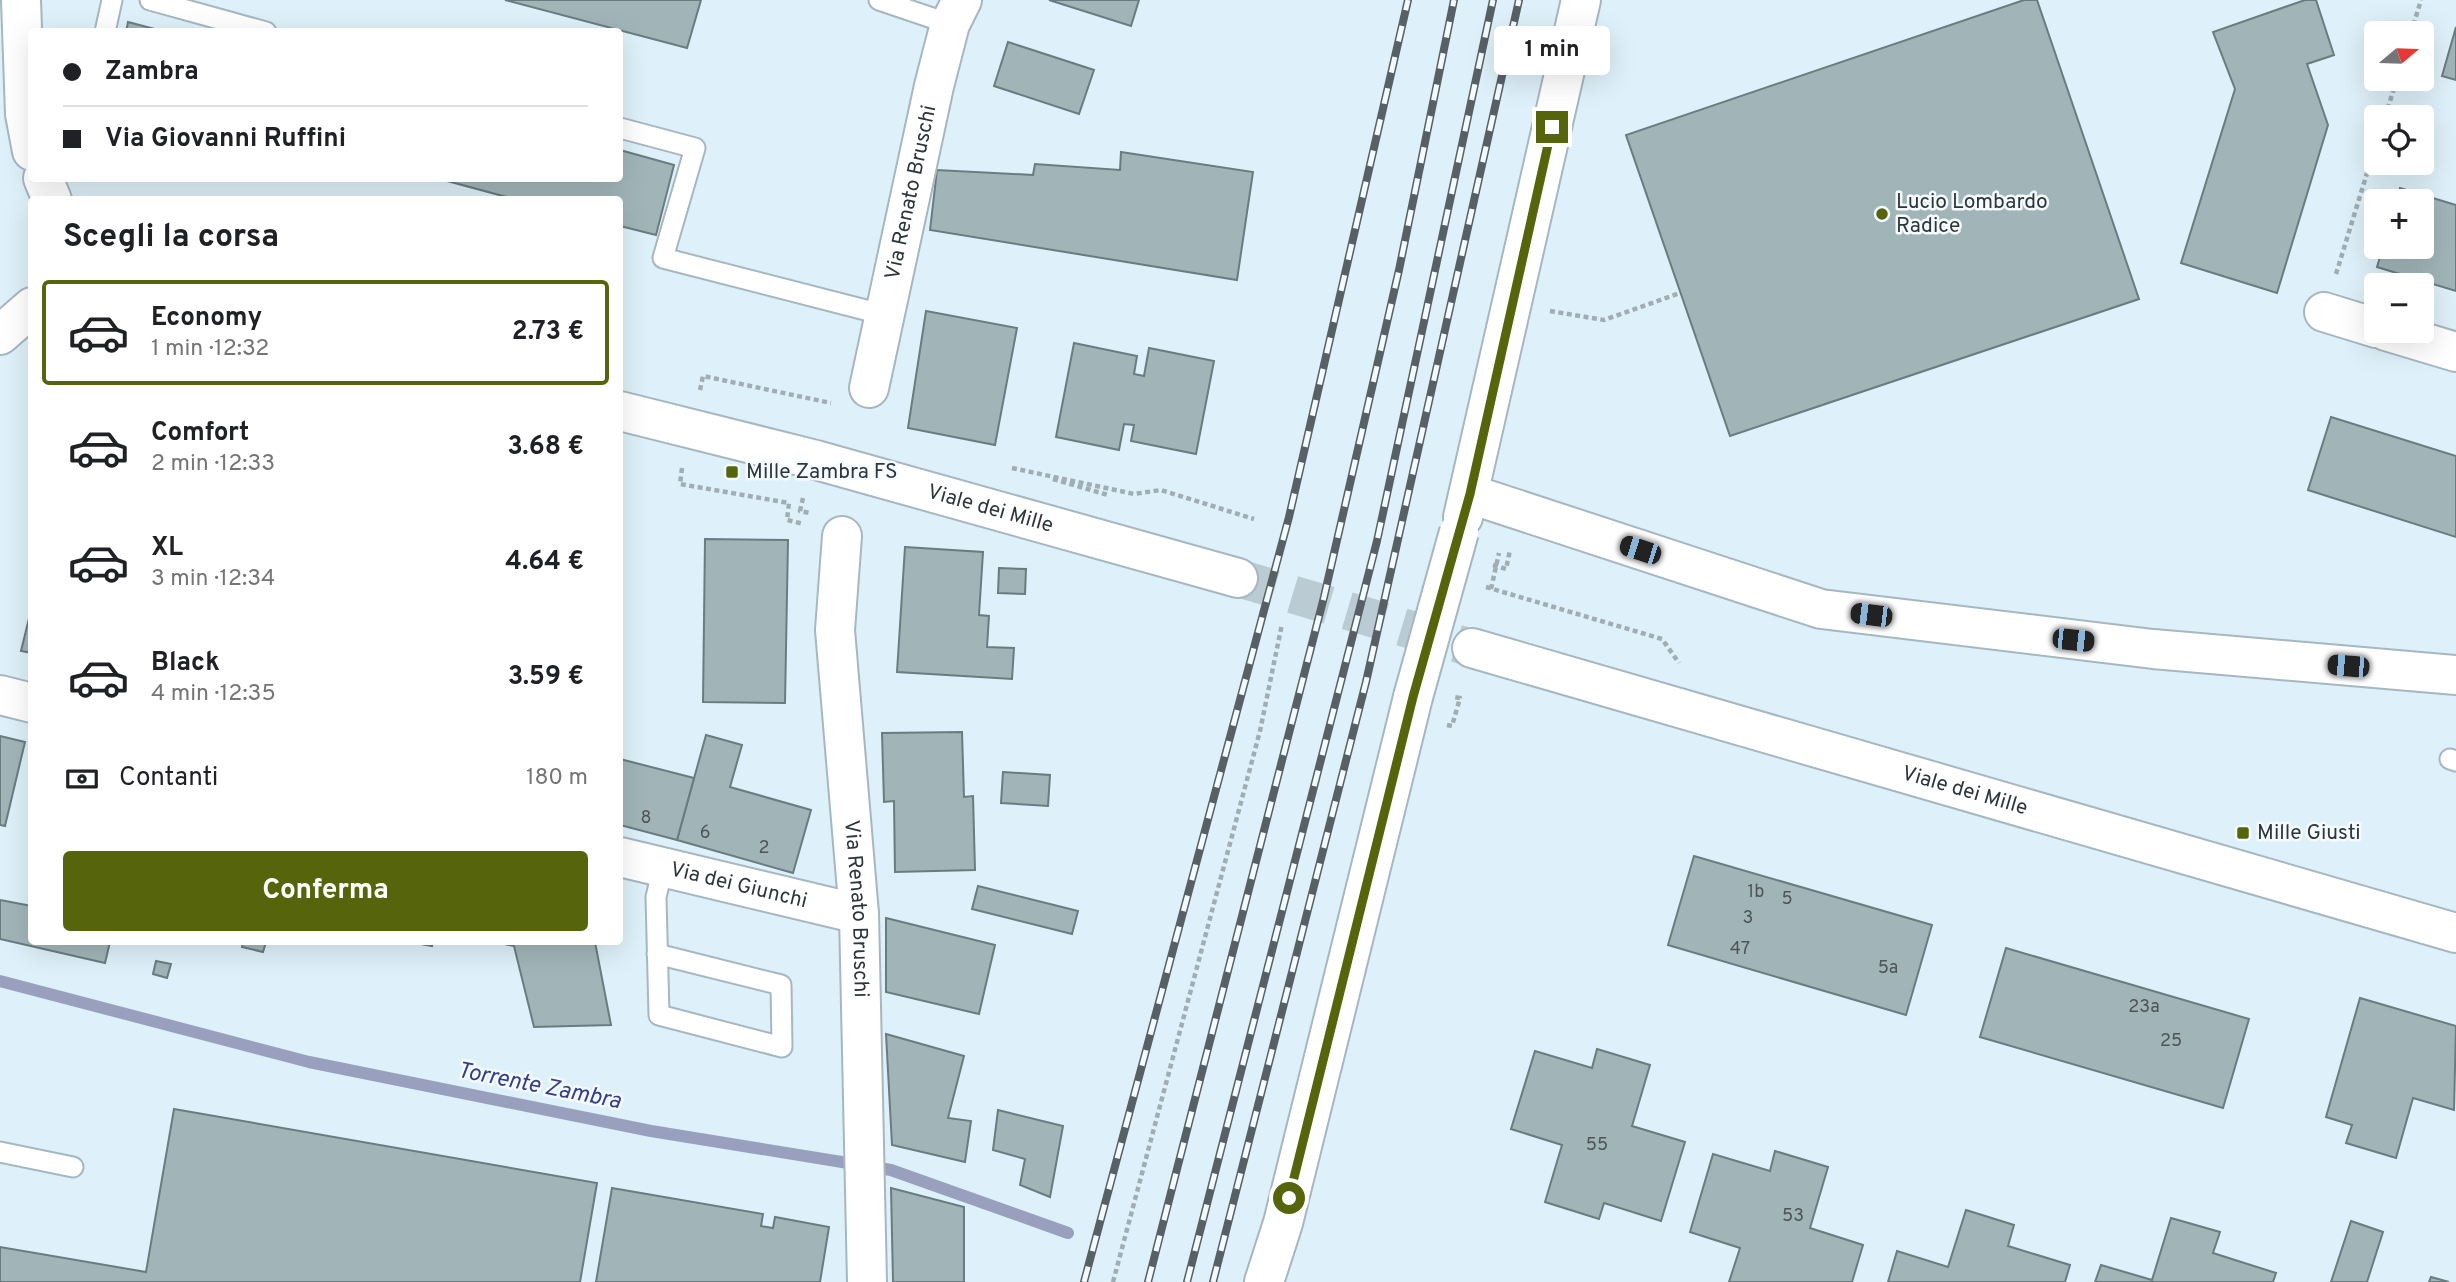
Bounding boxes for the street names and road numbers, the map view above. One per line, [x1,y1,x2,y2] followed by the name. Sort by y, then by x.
[879,103,943,282] street label: Via Renato Bruschi
[924,478,1056,539] street label: Viale dei Mille
[1899,760,2031,822] street label: Viale dei Mille
[838,819,874,998] street label: Via Renato Bruschi
[667,856,810,915] street label: Via dei Giunchi

